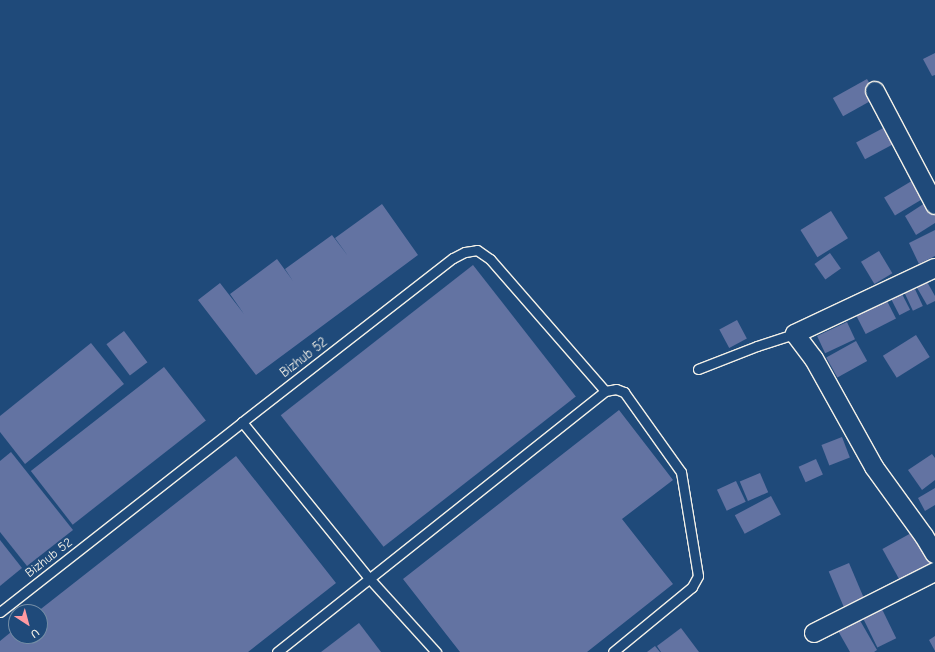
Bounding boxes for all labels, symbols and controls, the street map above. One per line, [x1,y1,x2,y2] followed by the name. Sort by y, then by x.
[277,335,331,381] street label: Bizhub 52
[22,535,76,581] street label: Bizhub 52
[8,604,48,644] north arrow
[28,626,42,641] text: U

